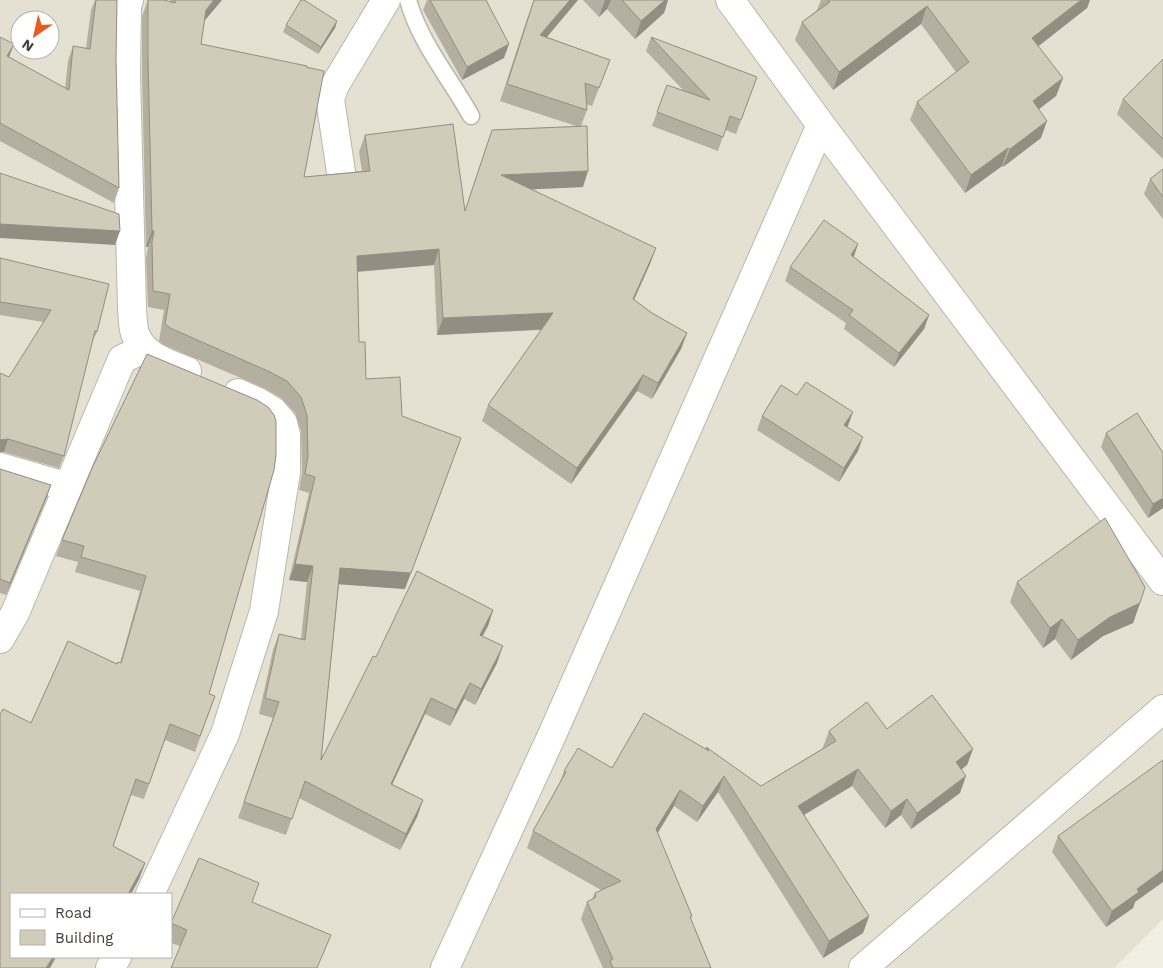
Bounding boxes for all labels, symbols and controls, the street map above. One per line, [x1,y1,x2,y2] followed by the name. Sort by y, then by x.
[10,10,60,60] north arrow
[19,36,37,55] text: N
[10,893,172,958] legend
[55,904,92,922] text: Road
[55,929,113,947] text: Building

